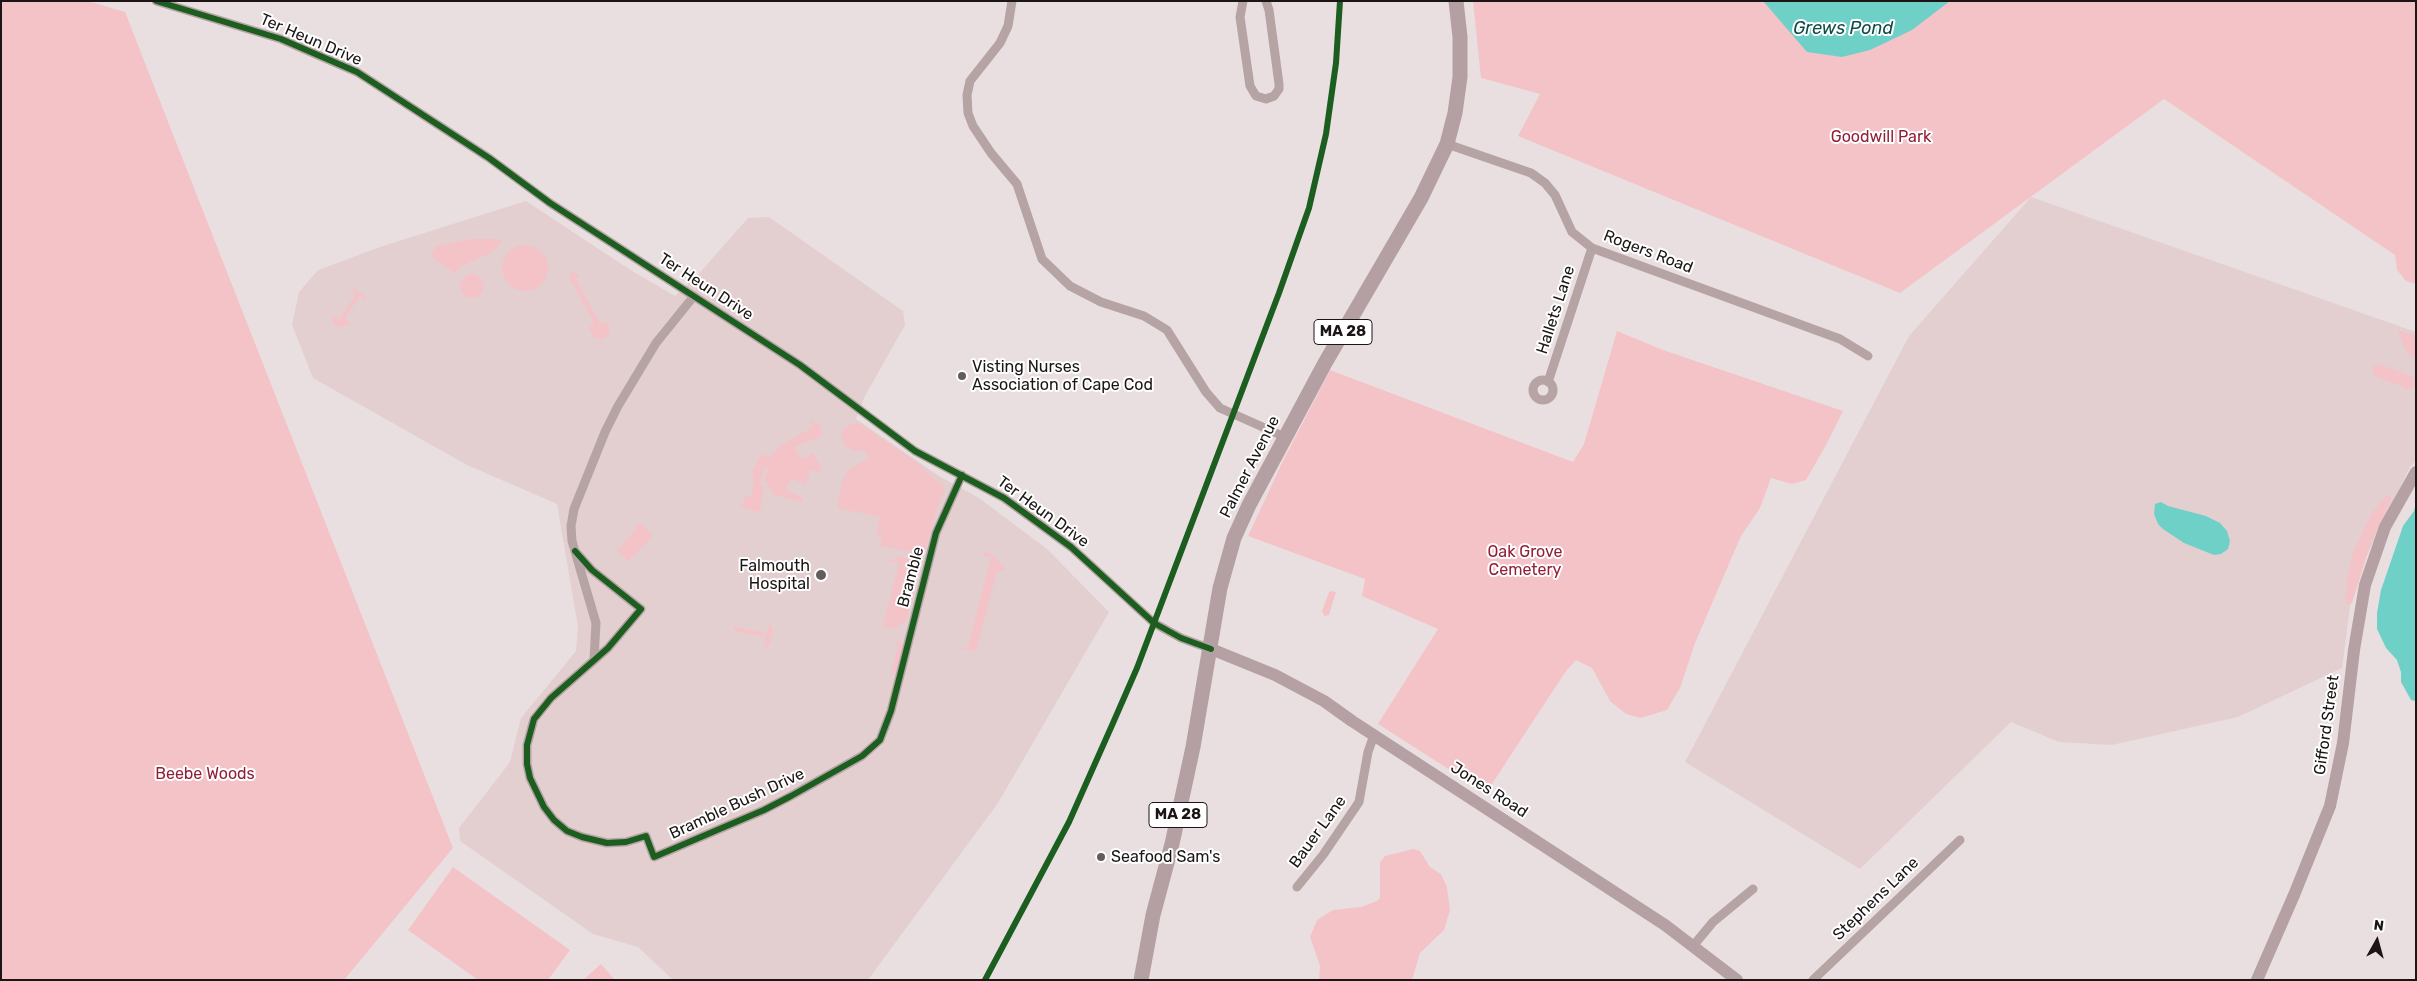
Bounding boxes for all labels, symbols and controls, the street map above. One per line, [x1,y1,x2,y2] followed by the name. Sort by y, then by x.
[257,10,365,70] street label: Ter Heun Drive
[1793,18,1893,40] water label: Grews Pond
[1831,127,1931,147] park label: Goodwill Park
[1601,226,1695,278] street label: Rogers Road
[655,249,757,325] street label: Ter Heun Drive
[1533,263,1579,357] street label: Hallets Lane
[1314,320,1372,344] road number: MA 28
[972,357,1153,395] place label: Visting Nurses Association of Cape Cod
[956,370,968,382] marker: Visting Nurses Association of Cape Cod
[1216,413,1284,521] street label: Palmer Avenue
[993,472,1093,552] street label: Ter Heun Drive
[1487,542,1563,580] park label: Oak Grove Cemetery
[894,545,928,609] street label: Bramble
[739,556,810,594] place label: Falmouth Hospital
[814,568,828,582] marker: Falmouth Hospital
[2311,674,2343,776] street label: Gifford Street
[1447,758,1531,822] street label: Jones Road
[155,764,255,784] park label: Beebe Woods
[666,764,808,844] street label: Bramble Bush Drive
[1285,792,1351,872] street label: Bauer Lane
[1149,802,1207,828] road number: MA 28
[1111,847,1220,867] place label: Seafood Sam's
[1095,851,1107,863] marker: Seafood Sam's
[1829,853,1923,945] street label: Stephens Lane
[2352,916,2402,966] north arrow
[2373,917,2385,935] text: N

